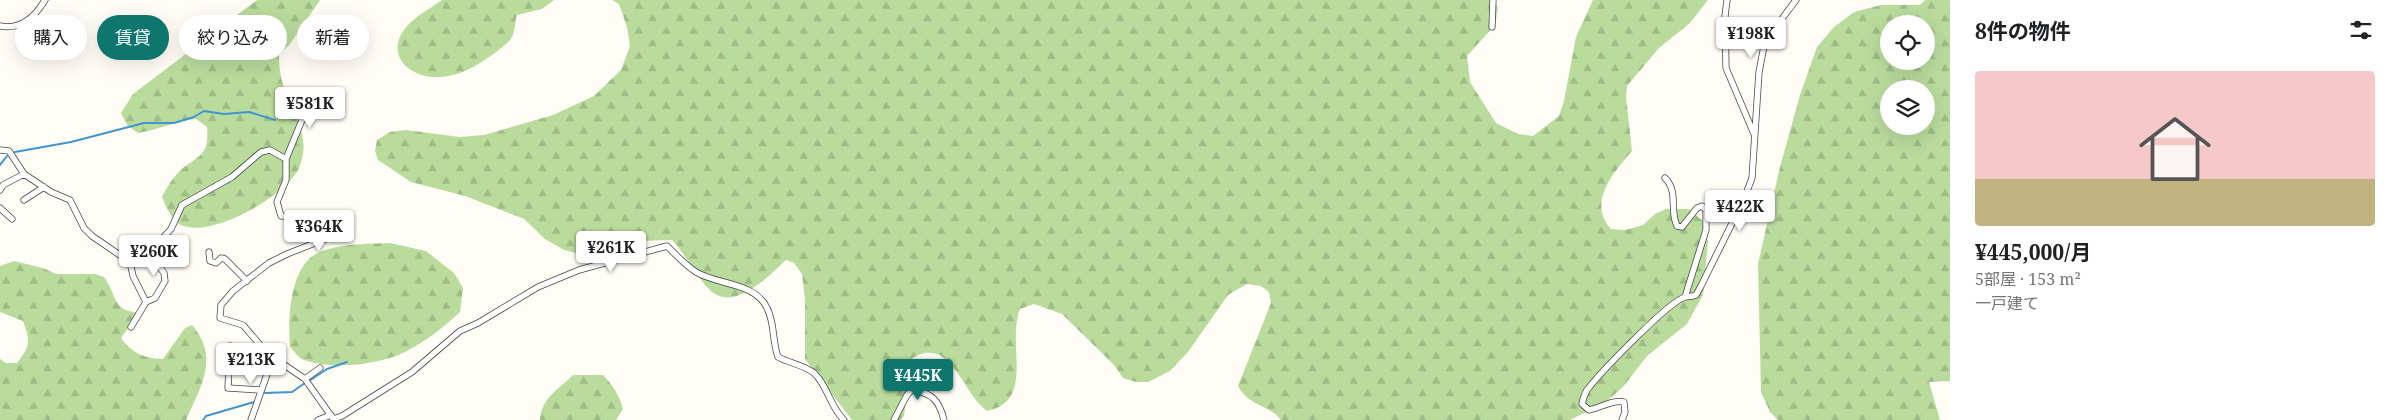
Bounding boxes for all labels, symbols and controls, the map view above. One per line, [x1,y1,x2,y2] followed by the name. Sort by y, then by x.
[15,15,87,60] chip: 購入
[97,15,169,60] chip: 賃貸
[179,15,287,60] chip: 絞り込み
[297,15,369,60] chip: 新着
[1880,15,1935,135] map controls
[1880,15,1935,70] button: locate
[2347,16,2375,44] icon: filters
[1716,17,1786,59] pin: ¥198K
[1975,17,2071,45] text: 8件の物件
[1727,22,1775,44] text: ¥198K
[1880,80,1935,135] button: layers
[275,86,345,129] pin: ¥581K
[286,92,334,114] text: ¥581K
[2130,104,2220,194] icon: home
[1705,190,1775,232] pin: ¥422K
[1716,195,1764,217] text: ¥422K
[284,210,354,252] pin: ¥364K
[295,215,343,237] text: ¥364K
[576,230,646,273] pin: ¥261K
[119,234,189,277] pin: ¥260K
[587,236,635,258] text: ¥261K
[1975,238,2091,266] text: ¥445,000/月
[130,240,178,262] text: ¥260K
[1975,268,2081,290] text: 5部屋 · 153 m²
[1975,292,2039,314] text: 一戸建て
[216,342,286,385] pin: ¥213K
[227,348,275,370] text: ¥213K
[883,358,953,401] pin: ¥445K
[894,364,942,386] text: ¥445K

